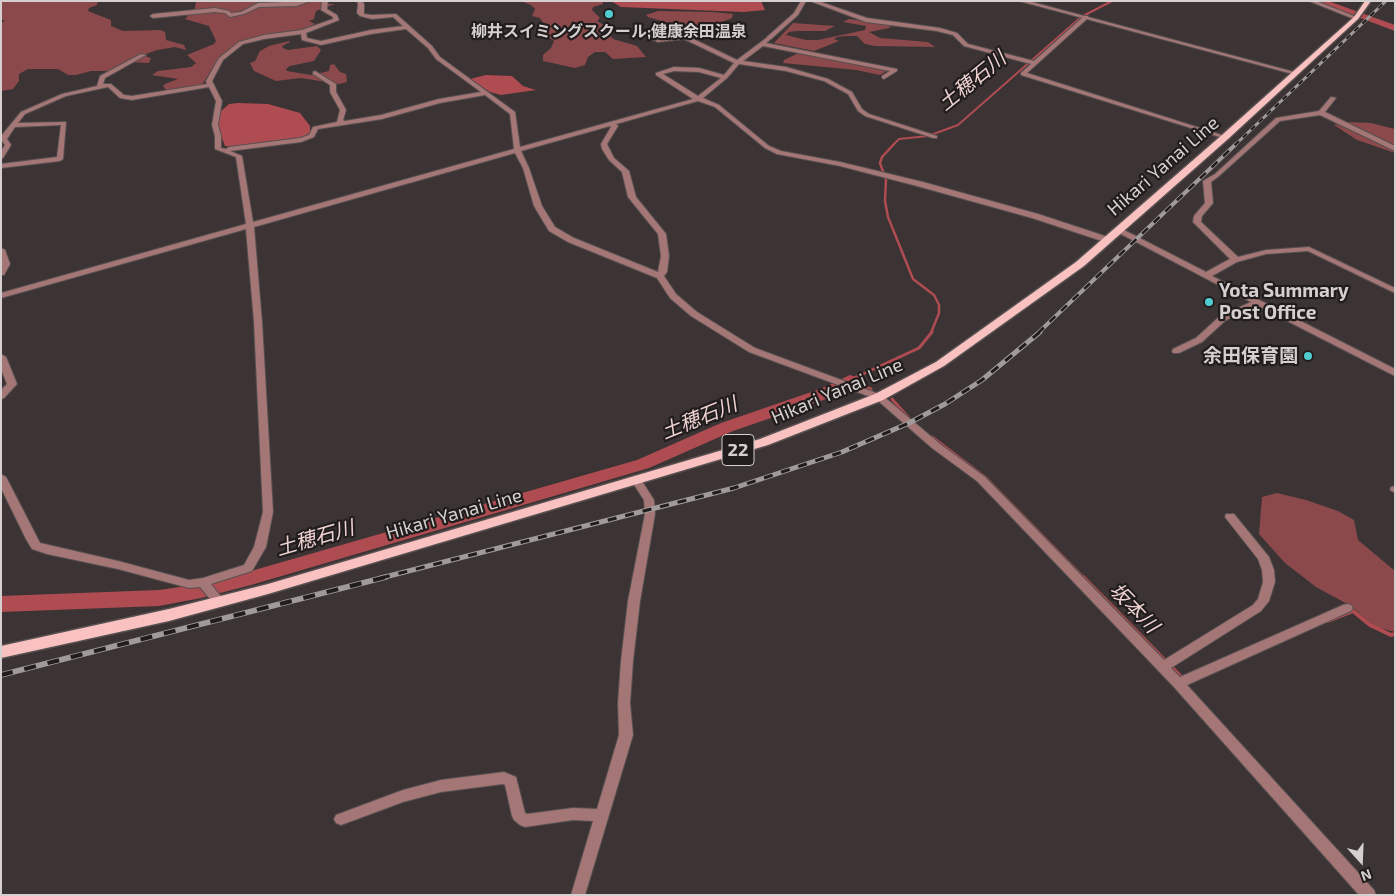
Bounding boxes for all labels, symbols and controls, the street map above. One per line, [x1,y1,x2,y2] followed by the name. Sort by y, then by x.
[603,8,615,20] marker: 柳井スイミングスクール;健康余田温泉
[471,22,747,42] place label: 柳井スイミングスクール;健康余田温泉
[933,47,1011,115] water label: 土穂石川
[1103,111,1223,221] street label: Hikari Yanai Line
[1219,280,1349,324] place label: Yota Summary Post Office
[1203,296,1215,308] marker: Yota Summary Post Office
[1203,345,1298,367] place label: 余田保育園
[1302,350,1314,362] marker: 余田保育園
[768,353,906,429] street label: Hikari Yanai Line
[657,392,741,444] water label: 土穂石川
[722,434,754,466] road number: 22
[383,484,525,544] street label: Hikari Yanai Line
[273,515,357,561] water label: 土穂石川
[1105,578,1163,638] water label: 坂本川
[1336,836,1386,886] north arrow
[1359,866,1374,885] text: N

